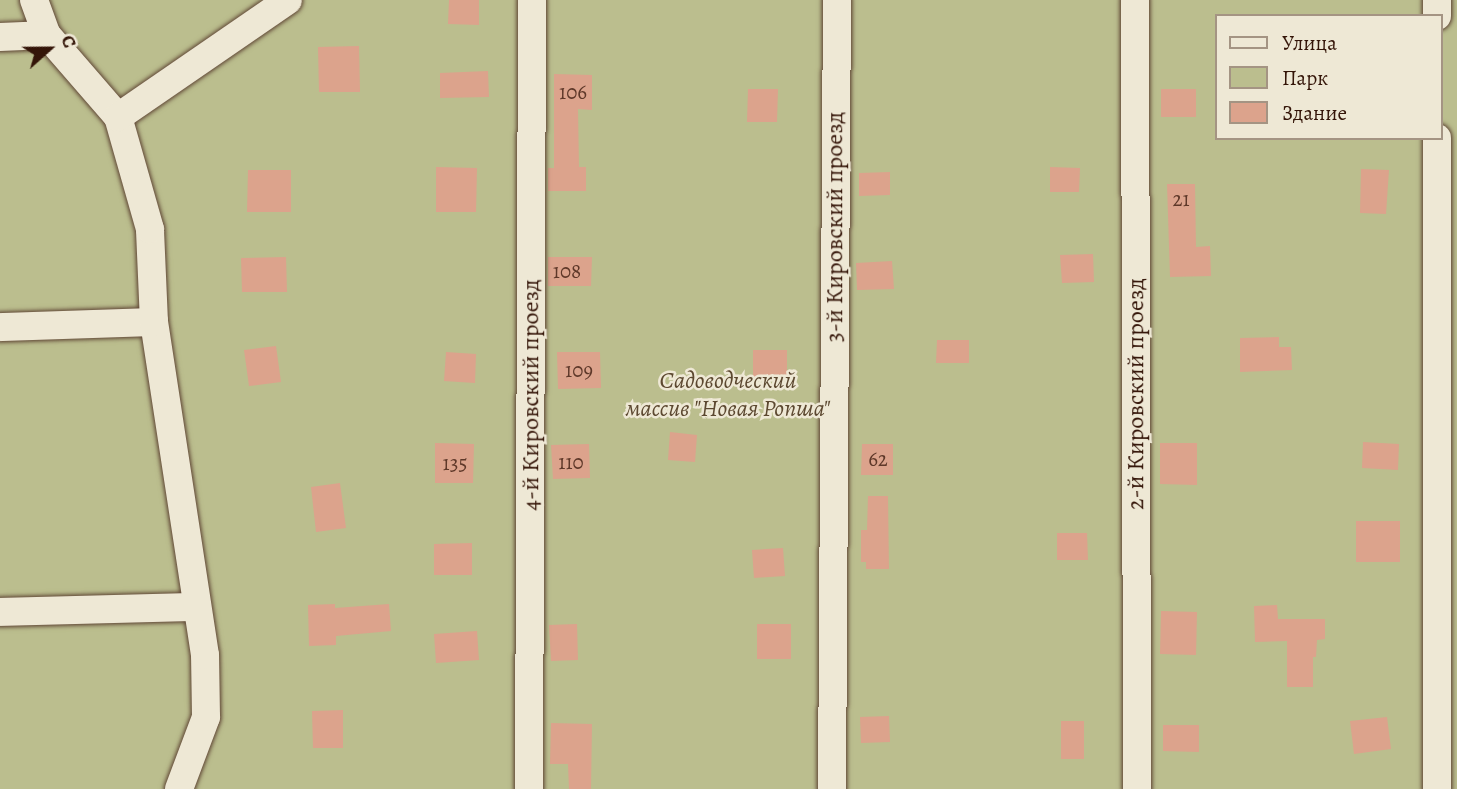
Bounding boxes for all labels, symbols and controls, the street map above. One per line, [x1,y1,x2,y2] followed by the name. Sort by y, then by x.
[14,14,84,84] north arrow
[1216,14,1443,140] legend
[1282,29,1337,57] text: Улица
[54,31,83,52] text: С
[1282,64,1328,92] text: Парк
[559,79,587,105] house number: 106
[1282,99,1347,127] text: Здание
[821,112,849,342] street label: 3-й Кировский проезд
[1172,186,1190,212] house number: 21
[553,258,581,284] house number: 108
[1122,278,1150,510] street label: 2-й Кировский проезд
[517,279,545,511] street label: 4-й Кировский проезд
[565,357,593,383] house number: 109
[626,367,830,423] park label: Садоводческий массив "Новая Ропша"
[868,446,888,472] house number: 62
[558,449,584,475] house number: 110
[443,450,467,476] house number: 135

